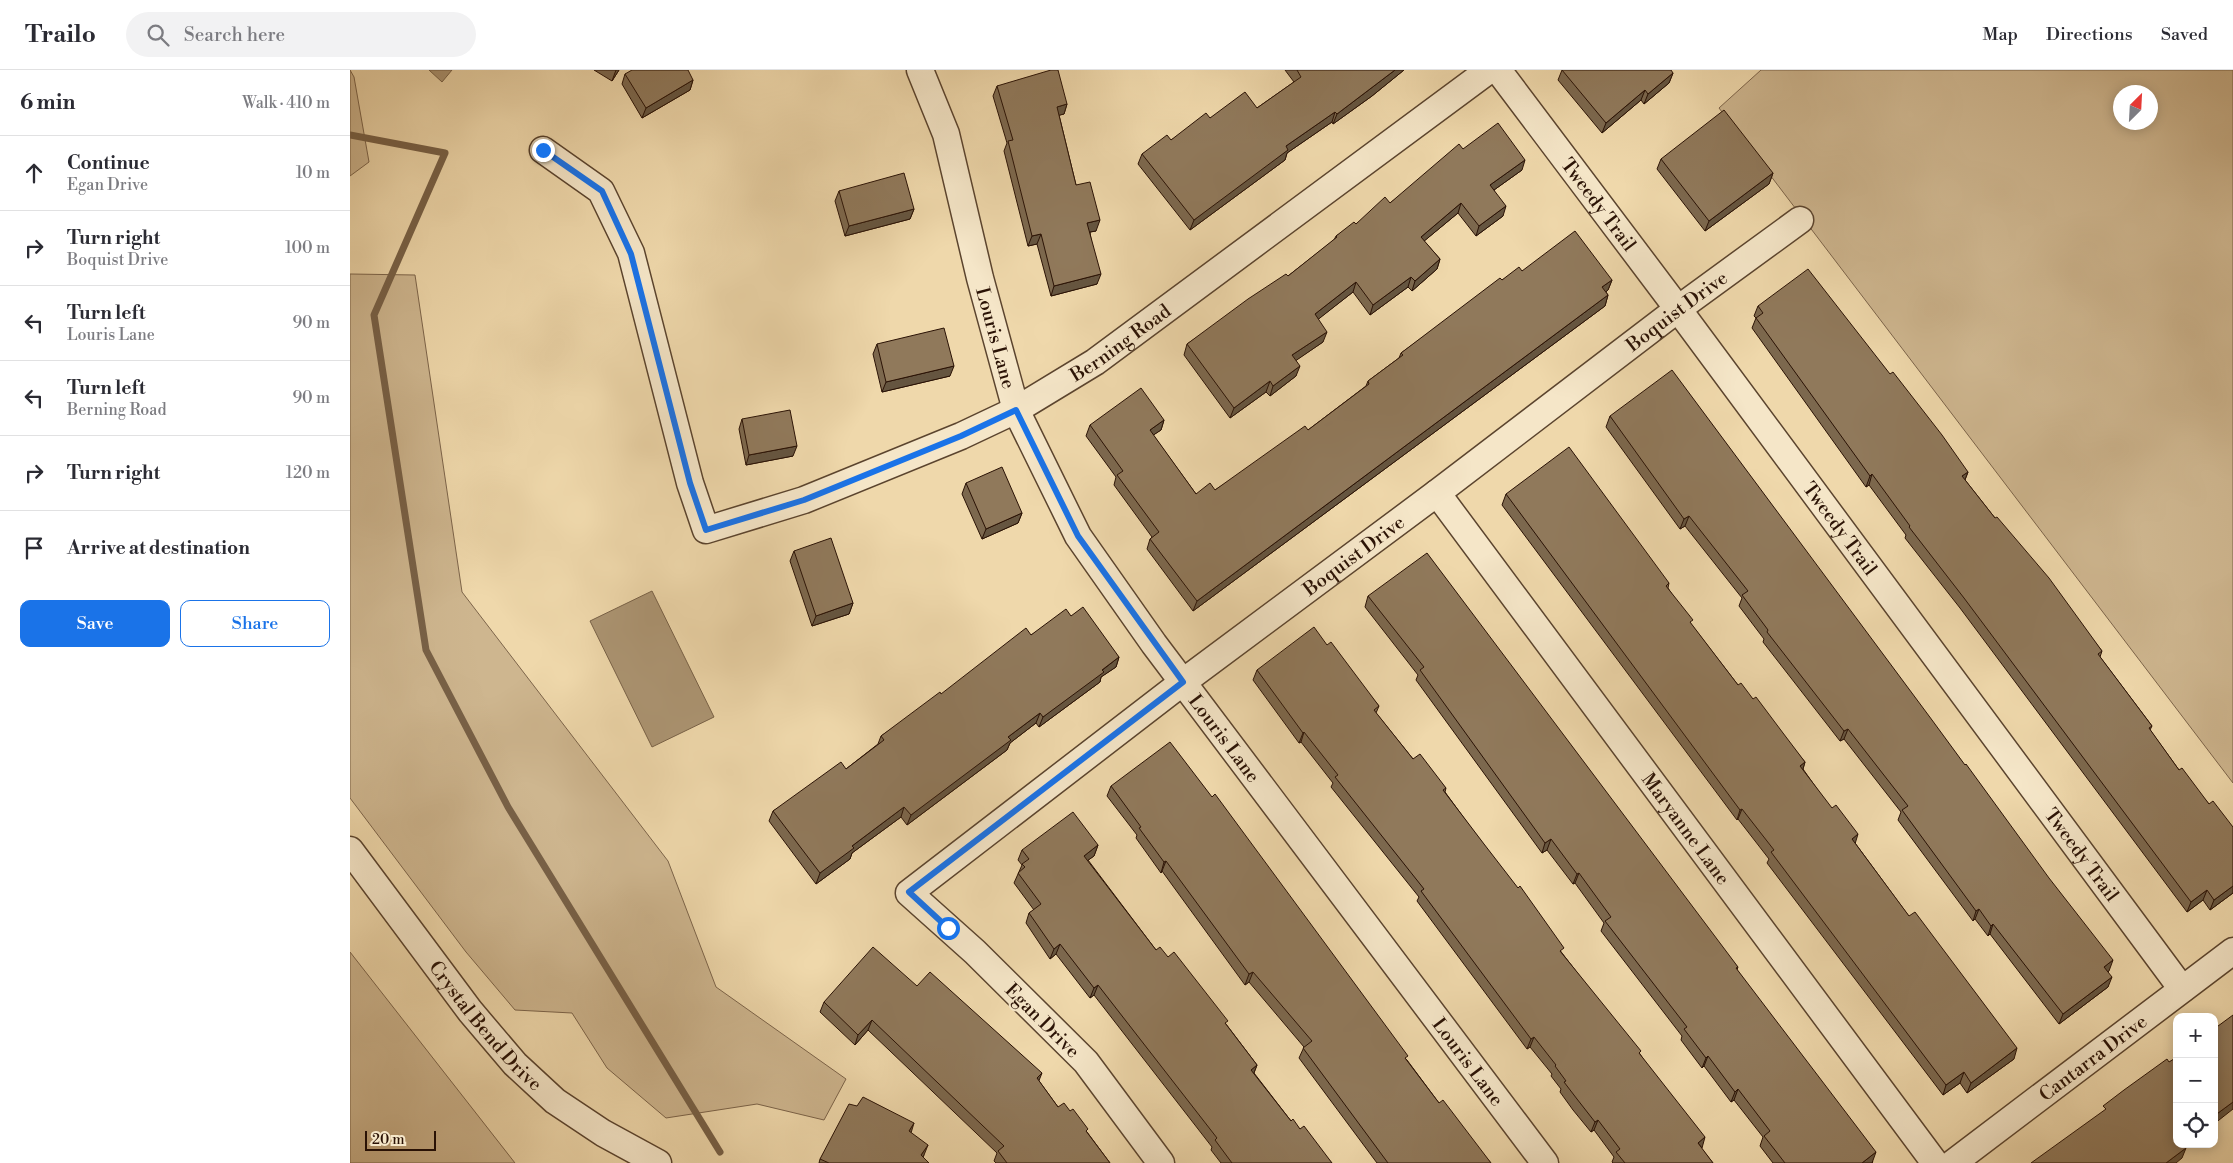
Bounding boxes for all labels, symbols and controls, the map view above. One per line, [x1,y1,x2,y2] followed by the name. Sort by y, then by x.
[126,12,476,57] search box
[25,20,96,50] text: Trailo
[144,21,172,49] icon: search
[184,23,285,47] text: Search here
[1982,23,2018,46] text: Map
[2046,23,2133,46] text: Directions
[2161,23,2208,46] text: Saved
[2113,85,2158,130] north arrow
[20,90,75,116] text: 6 min
[242,93,330,113] text: Walk · 410 m
[532,139,555,162] route end
[67,151,150,175] text: Continue
[1555,154,1641,256] street label: Tweedy Trail
[20,159,48,187] icon: ahead
[296,163,330,183] text: 10 m
[67,175,148,195] text: Egan Drive
[67,226,160,250] text: Turn right
[20,234,48,262] icon: right
[285,238,330,258] text: 100 m
[67,250,168,270] text: Boquist Drive
[1621,266,1733,358] street label: Boquist Drive
[970,285,1021,392] street label: Louris Lane
[1065,299,1176,388] street label: Berning Road
[67,301,146,325] text: Turn left
[20,309,48,337] icon: left
[292,313,330,333] text: 90 m
[67,325,155,345] text: Louris Lane
[67,376,146,400] text: Turn left
[20,384,48,412] icon: left
[292,388,330,408] text: 90 m
[67,400,167,420] text: Berning Road
[20,459,48,487] icon: right
[67,461,160,485] text: Turn right
[286,463,330,483] text: 120 m
[1797,477,1882,581] street label: Tweedy Trail
[1298,510,1410,602] street label: Boquist Drive
[20,534,48,562] icon: arrive
[67,536,250,560] text: Arrive at destination
[20,600,170,647] button: Save
[180,600,330,647] button: Share
[1183,690,1265,787] street label: Louris Lane
[1636,768,1735,890] street label: Maryanne Lane
[2039,803,2124,907] street label: Tweedy Trail
[937,917,960,940] route start
[423,956,547,1096] street label: Crystal Bend Drive
[1000,978,1085,1063] street label: Egan Drive
[2034,1010,2152,1107] street label: Cantarra Drive
[1427,1013,1509,1111] street label: Louris Lane
[2173,1013,2218,1148] map controls
[2173,1013,2218,1058] button: +
[2173,1058,2218,1103] button: −
[2173,1103,2218,1148] button: locate
[365,1128,436,1151] scale bar
[372,1131,404,1149] text: 20 m

